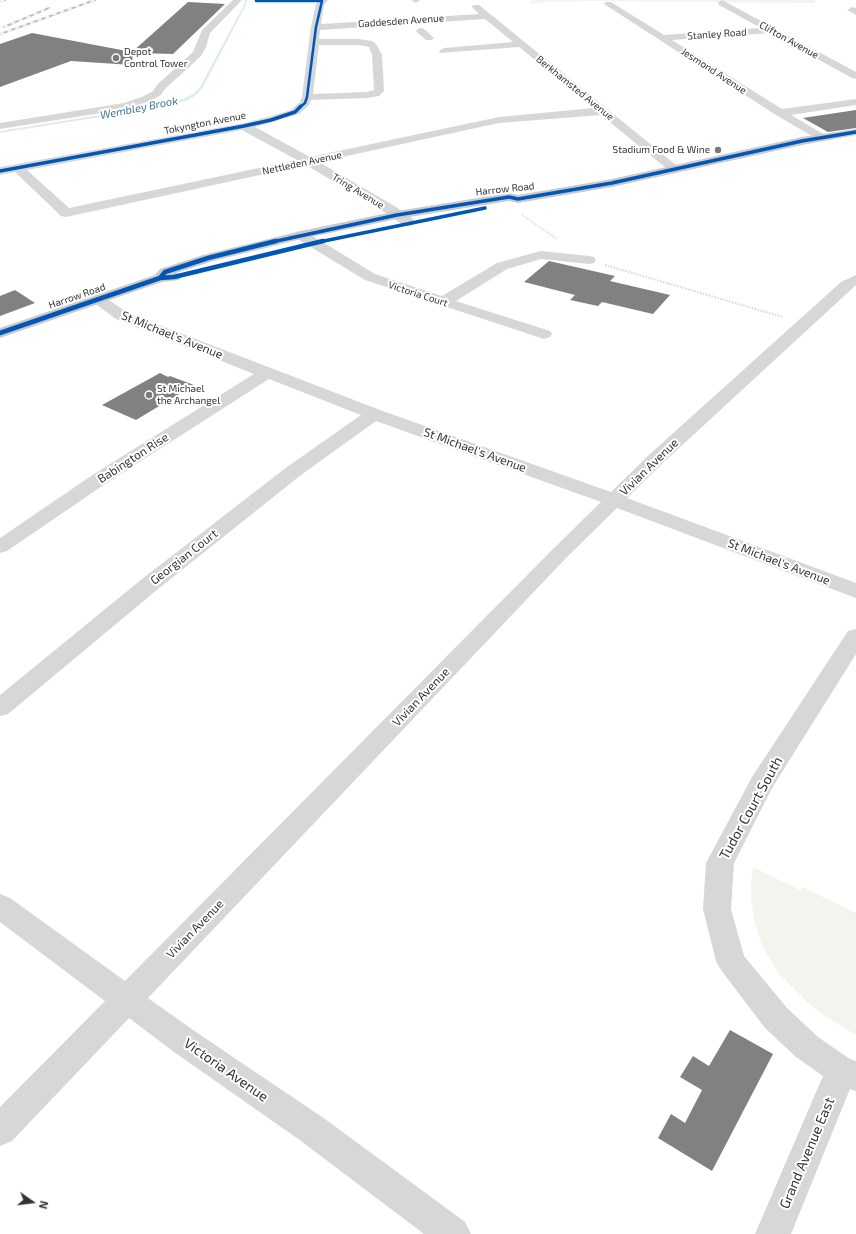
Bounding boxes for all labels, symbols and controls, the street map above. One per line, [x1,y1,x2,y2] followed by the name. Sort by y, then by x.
[358,12,444,30] street label: Gaddesden Avenue
[757,19,821,61] street label: Clifton Avenue
[687,26,747,42] street label: Stanley Road
[679,45,749,97] street label: Jesmond Avenue
[124,46,188,70] place label: Depot Control Tower
[111,53,121,63] marker: Depot Control Tower
[534,53,616,123] street label: Berkhamsted Avenue
[99,94,179,122] water label: Wembley Brook
[163,109,247,137] street label: Tokyngton Avenue
[613,144,710,156] place label: Stadium Food & Wine
[713,145,723,155] marker: Stadium Food & Wine
[261,149,343,177] street label: Nettleden Avenue
[330,171,386,211] street label: Tring Avenue
[475,180,535,198] street label: Harrow Road
[387,279,449,309] street label: Victoria Court
[47,281,107,311] street label: Harrow Road
[119,308,225,362] street label: St Michael's Avenue
[157,383,220,406] place label: St Michael the Archangel
[144,390,154,400] marker: St Michael the Archangel
[422,425,528,475] street label: St Michael's Avenue
[95,430,171,486] street label: Babington Rise
[617,435,681,499] street label: Vivian Avenue
[148,526,220,588] street label: Georgian Court
[726,536,832,588] street label: St Michael's Avenue
[389,665,453,729] street label: Vivian Avenue
[716,754,786,862] street label: Tudor Court South
[163,897,227,961] street label: Vivian Avenue
[181,1035,271,1105] street label: Victoria Avenue
[776,1095,838,1211] street label: Grand Avenue East
[12,1182,52,1222] north arrow
[37,1200,51,1210] text: N

